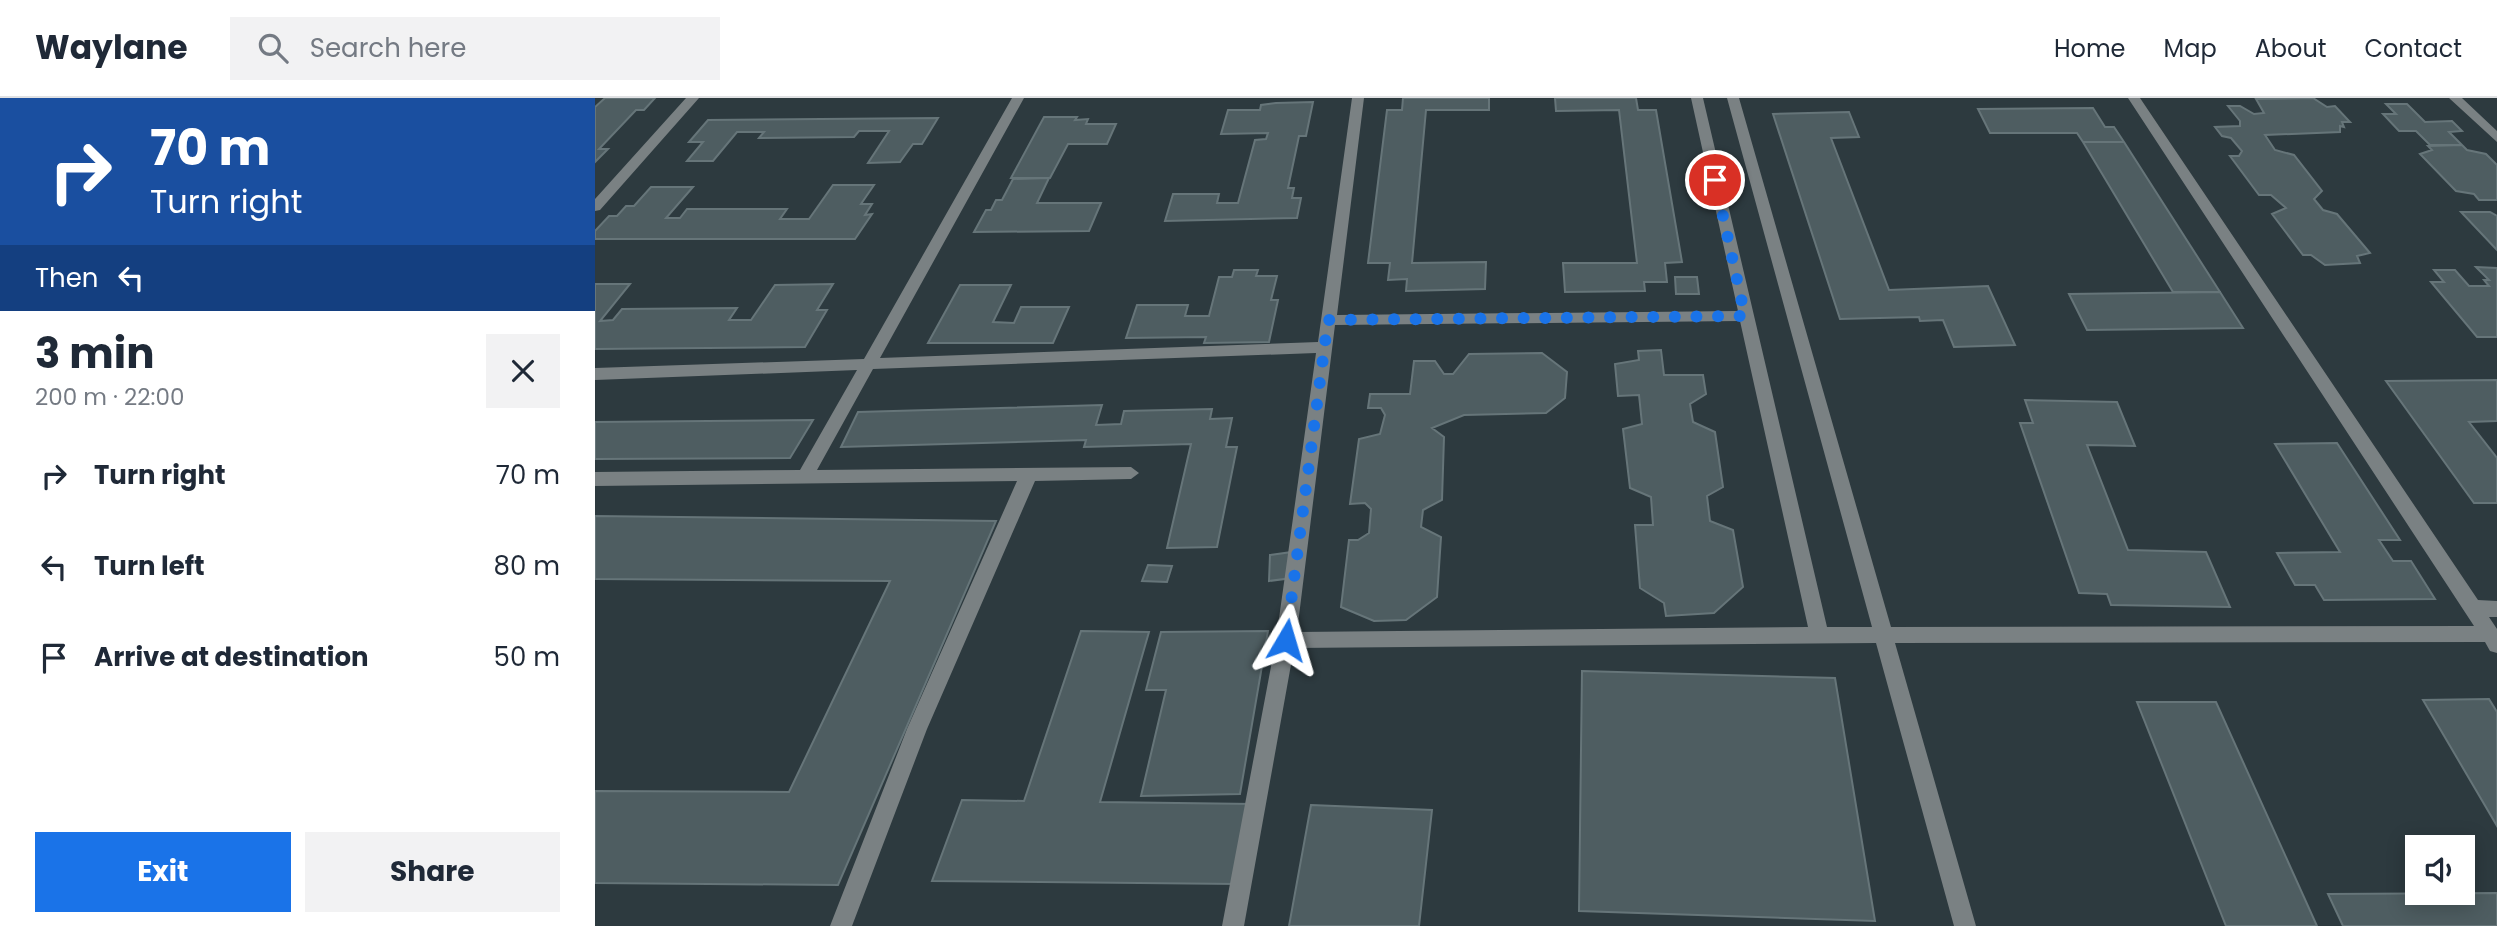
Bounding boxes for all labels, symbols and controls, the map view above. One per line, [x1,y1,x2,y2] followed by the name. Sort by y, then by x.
[230,17,720,80] search box
[35,24,188,71] text: Waylane
[254,29,292,67] icon: search
[310,30,466,66] text: Search here
[2054,32,2126,65] text: Home
[2164,32,2217,65] text: Map
[2255,32,2326,65] text: About
[2364,32,2462,65] text: Contact
[150,114,270,182] text: 70 m
[35,126,126,217] icon: right
[1685,150,1745,210] pin
[1696,161,1734,199] icon: arrive
[150,179,302,224] text: Turn right
[112,259,150,297] icon: left
[35,260,98,296] text: Then
[35,324,155,383] text: 3 min
[486,334,560,408] button: close
[35,381,184,413] text: 200 m · 22:00
[35,457,73,495] icon: right
[94,457,226,493] text: Turn right
[496,457,560,493] text: 70 m
[35,548,73,586] icon: left
[94,548,205,584] text: Turn left
[494,548,560,584] text: 80 m
[1249,603,1323,677] position arrow
[35,639,73,677] icon: arrive
[94,639,369,675] text: Arrive at destination
[494,639,560,675] text: 50 m
[35,832,291,912] button: Exit
[305,832,560,912] button: Share
[2405,835,2475,905] map controls
[2405,835,2475,905] button: sound

